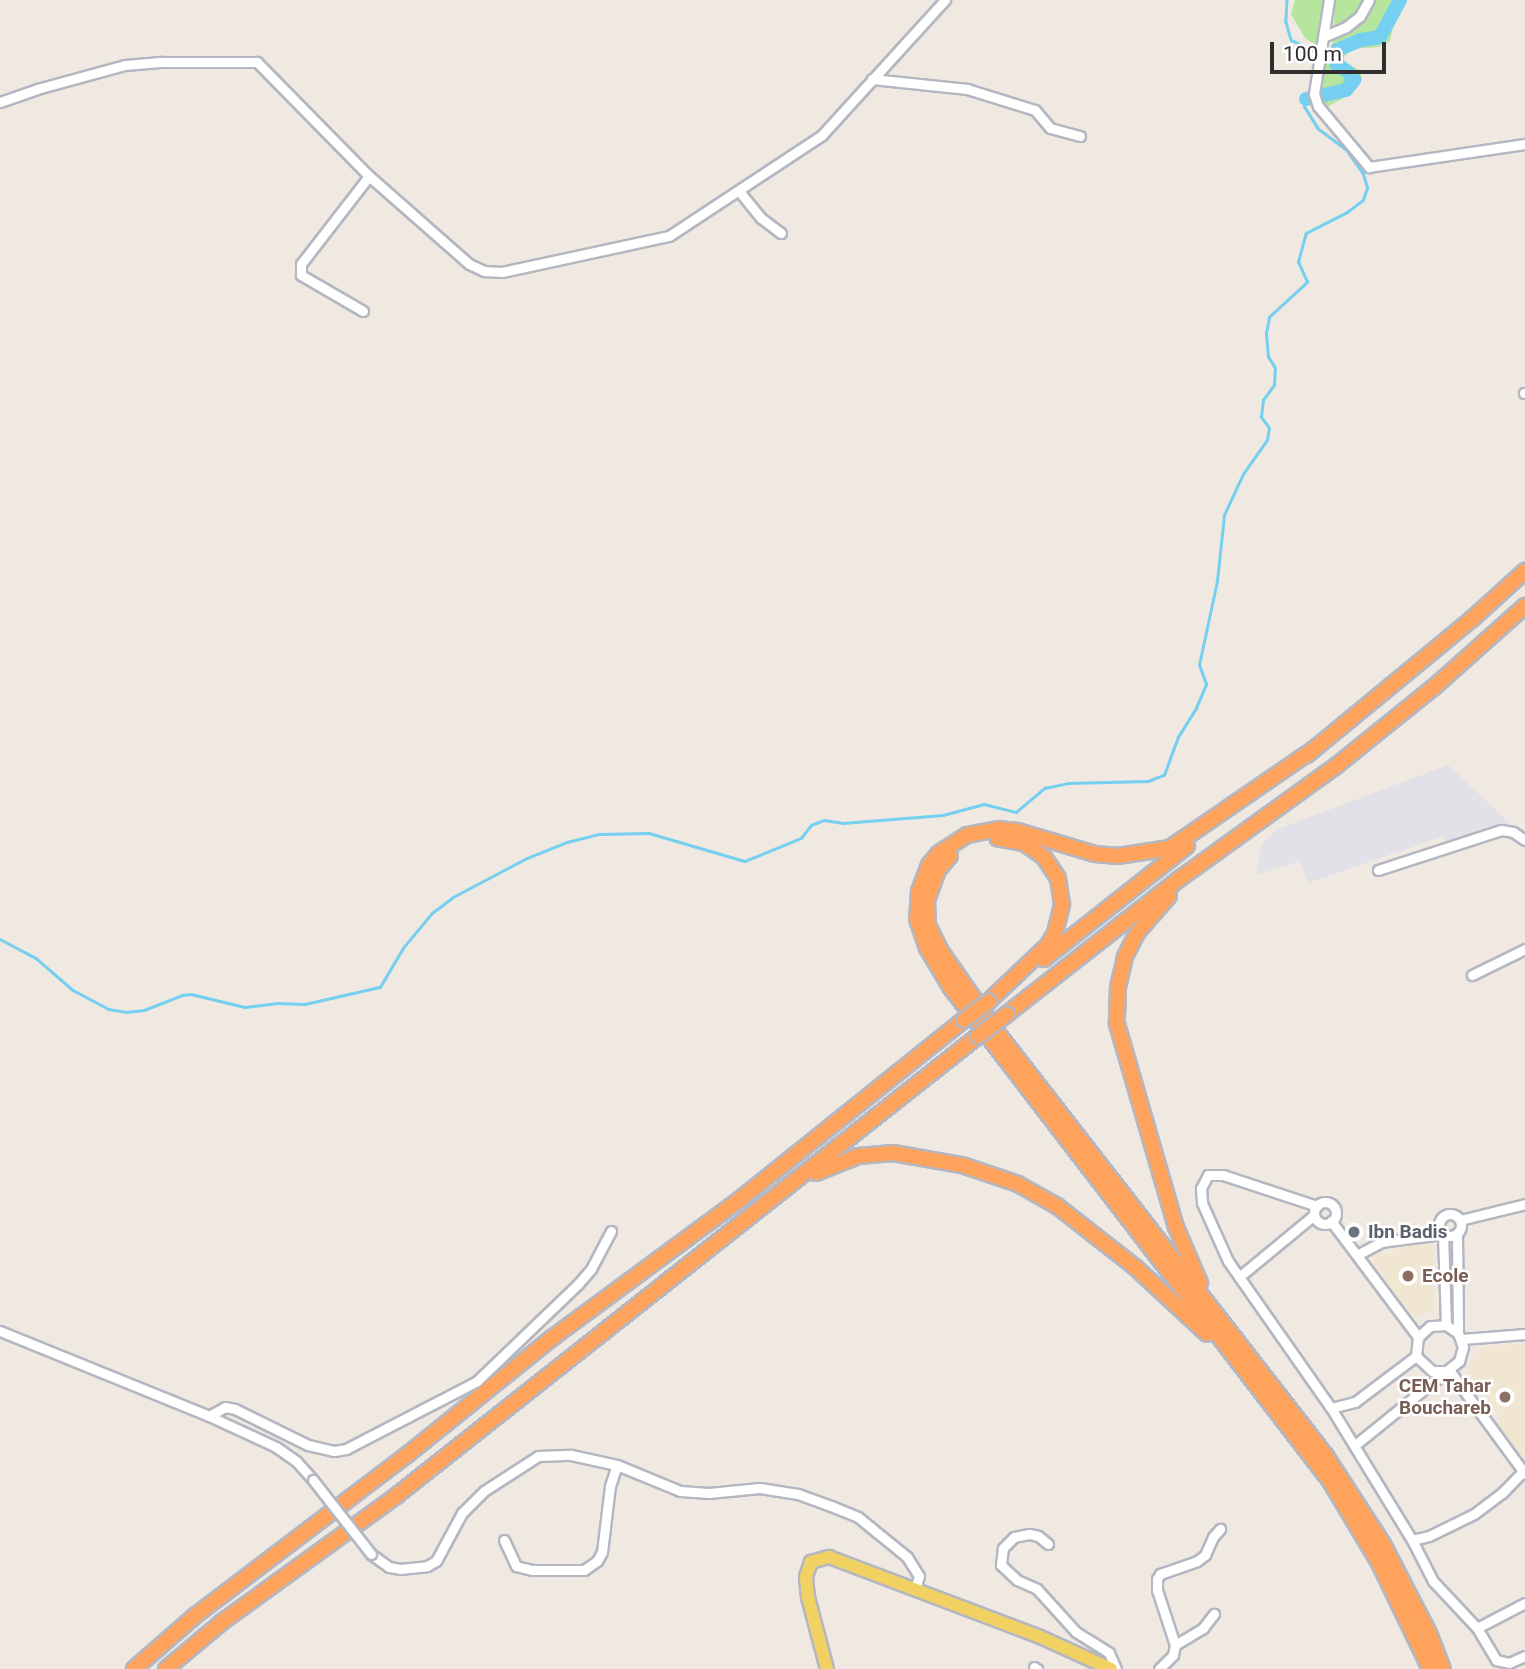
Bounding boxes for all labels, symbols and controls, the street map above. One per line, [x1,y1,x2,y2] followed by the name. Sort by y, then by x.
[1273,28,1388,72] scale bar
[1283,42,1342,66] text: 100 m
[1368,1221,1447,1243] place label: Ibn Badis
[1346,1224,1362,1240] marker: Ibn Badis
[1422,1265,1468,1287] place label: Ecole
[1400,1268,1416,1284] marker: Ecole
[1398,1375,1491,1419] place label: CEM Tahar Bouchareb
[1497,1389,1513,1405] marker: CEM Tahar Bouchareb

